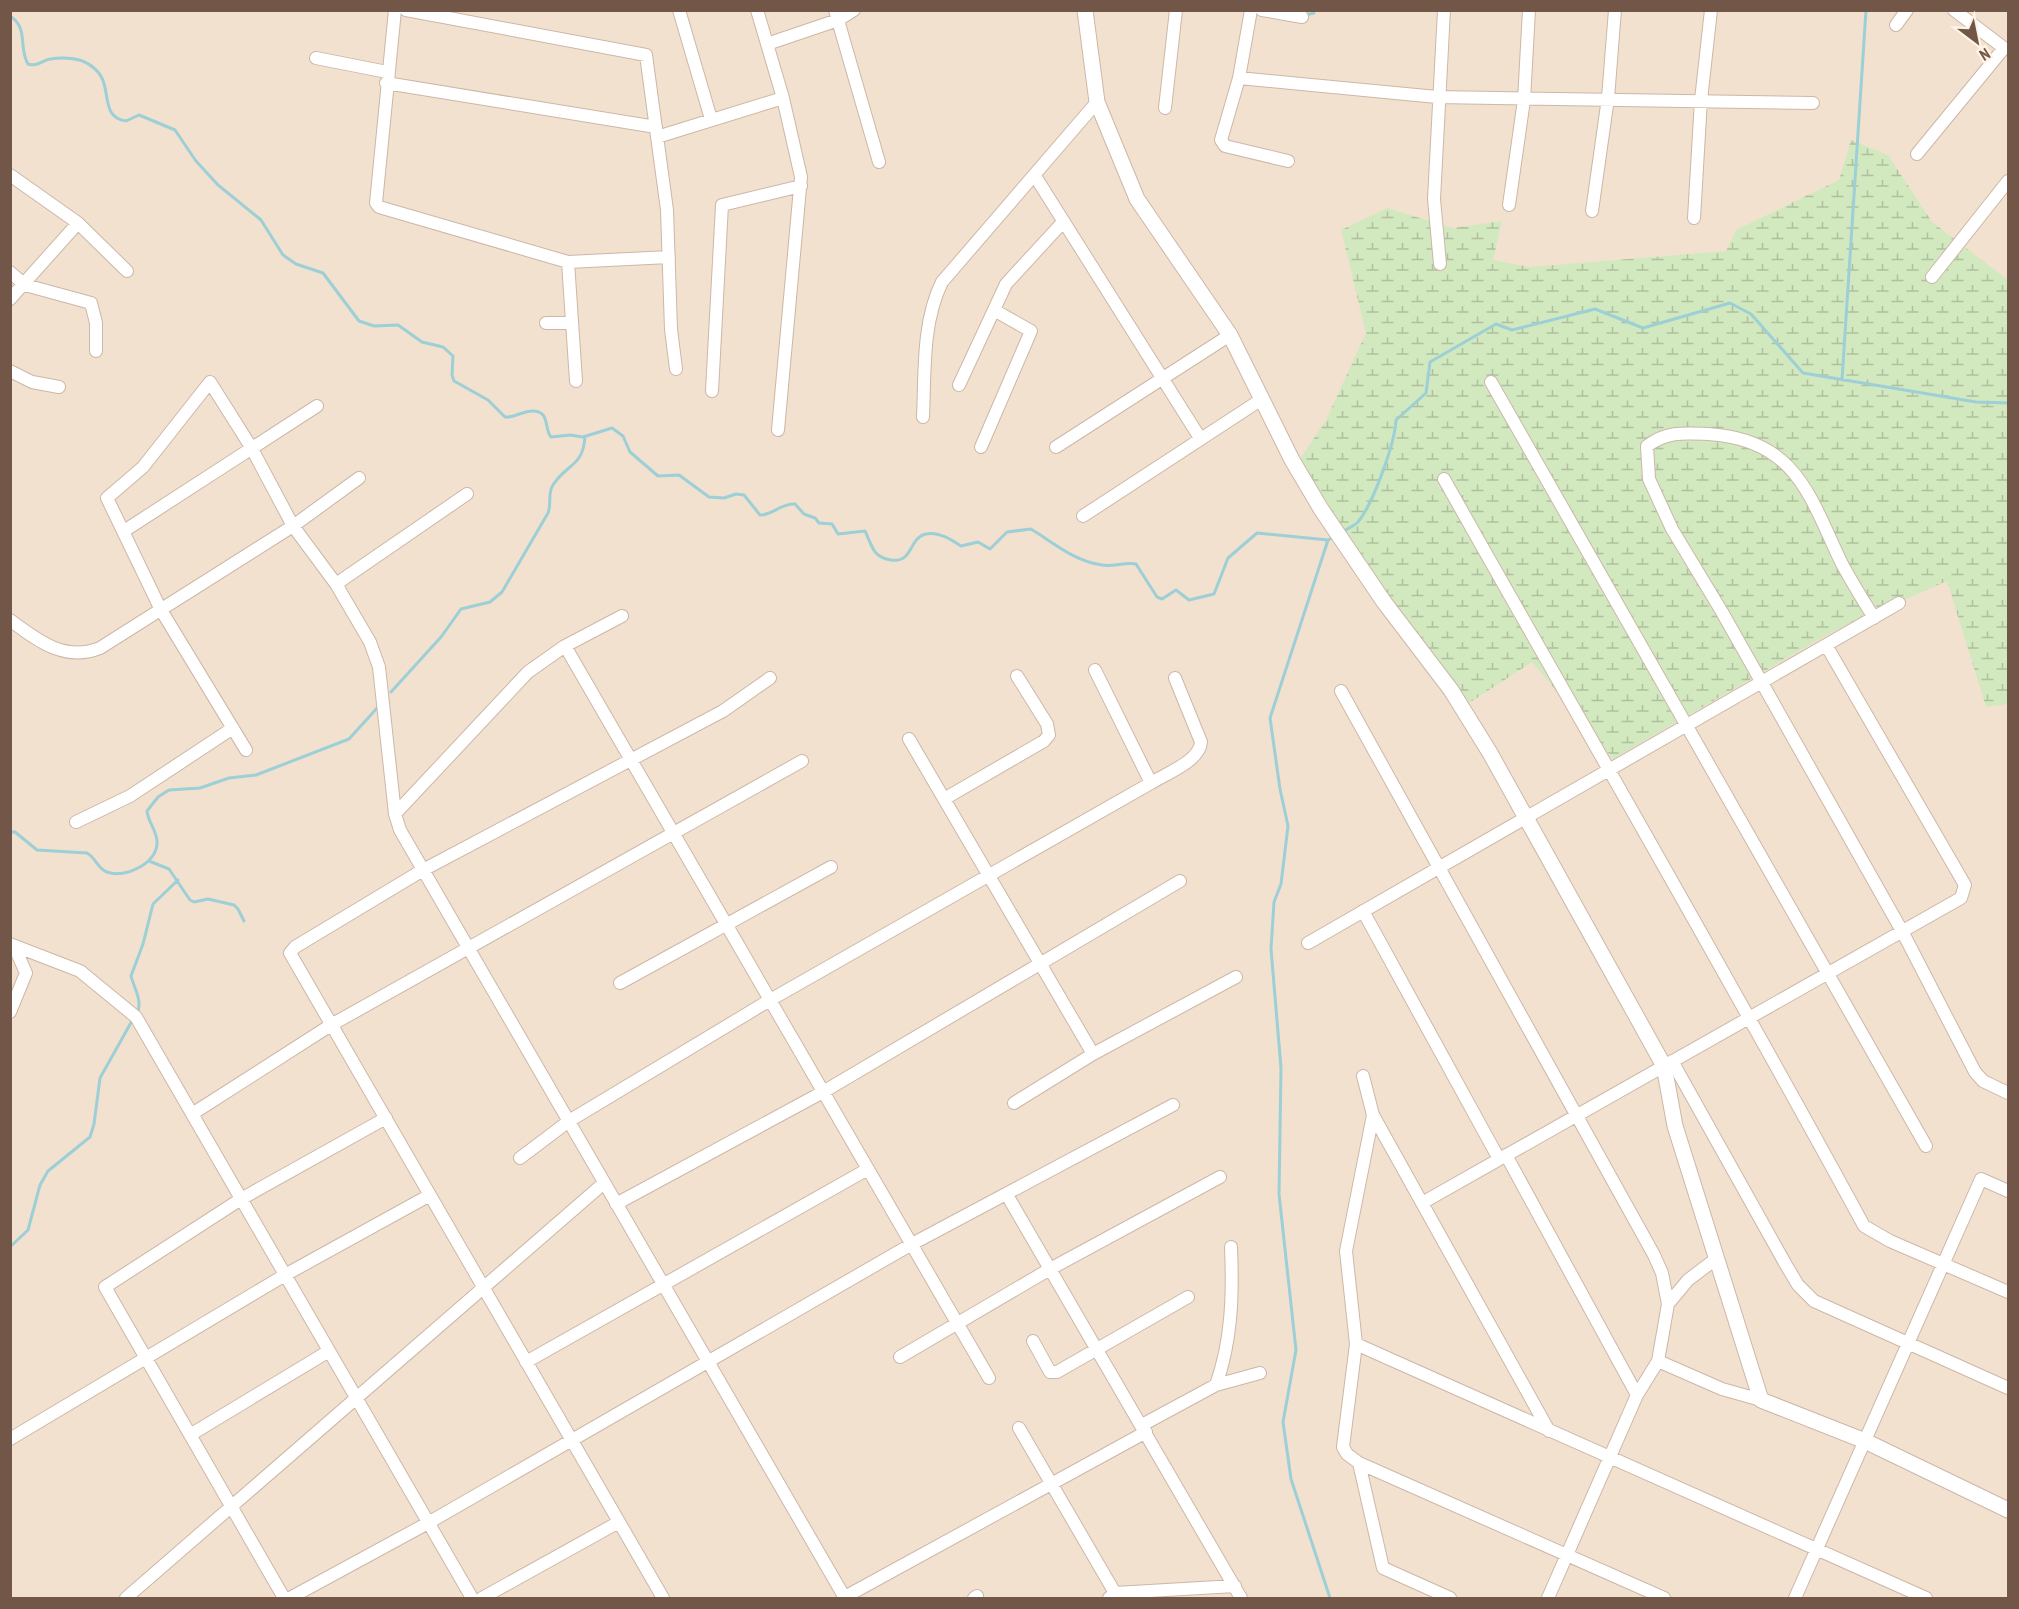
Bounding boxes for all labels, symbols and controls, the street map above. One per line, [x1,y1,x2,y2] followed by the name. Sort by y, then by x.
[1947,12,2007,72] north arrow
[1976,44,1994,65] text: N

